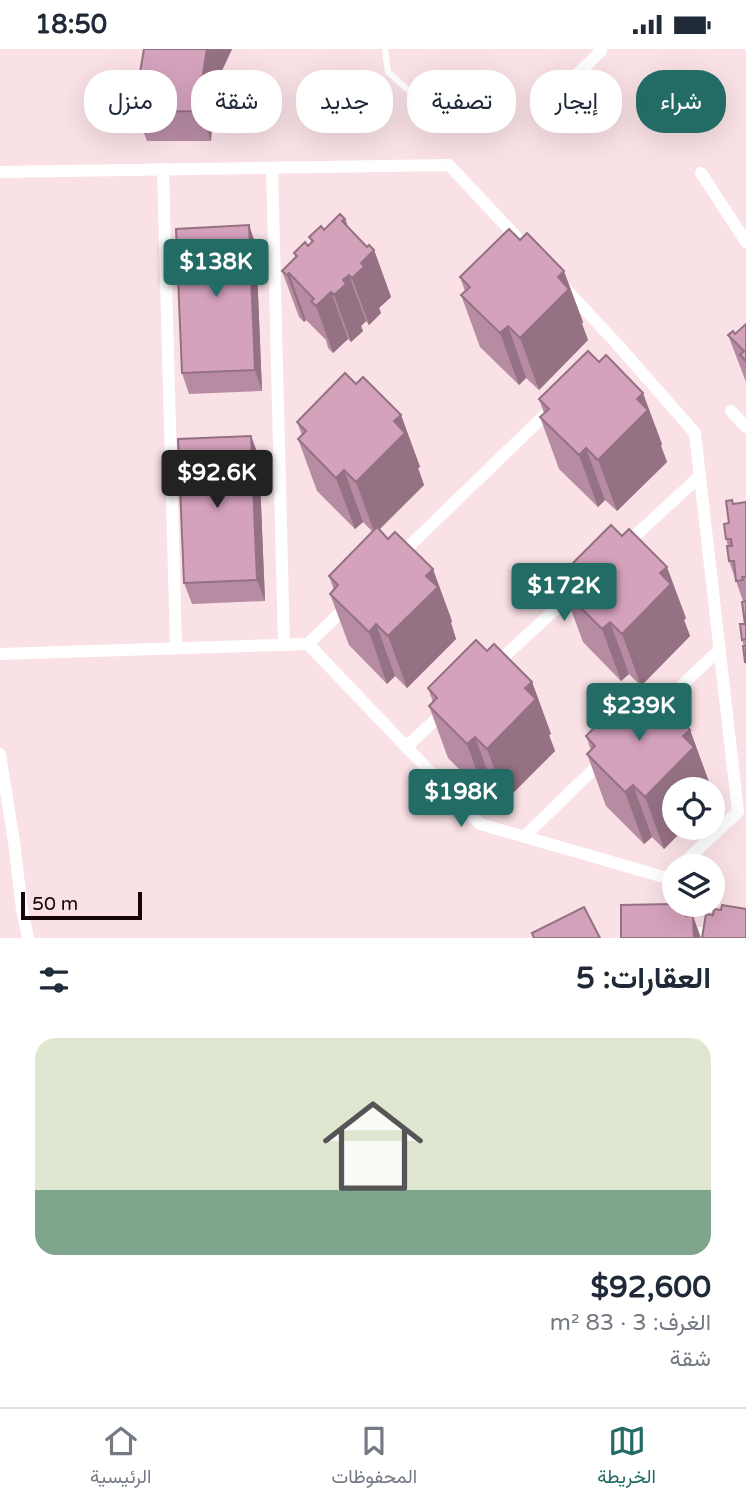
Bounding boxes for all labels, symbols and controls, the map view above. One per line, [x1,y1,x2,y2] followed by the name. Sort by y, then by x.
[35,9,107,40] text: 18:50
[84,70,177,133] chip: منزل
[191,70,282,133] chip: شقة
[296,70,393,133] chip: جديد
[407,70,516,133] chip: تصفية
[530,70,622,133] chip: إيجار
[636,70,726,133] chip: شراء
[167,239,265,299] pin: $138K
[180,248,252,276] text: $138K
[160,451,274,510] pin: $92.6K
[178,459,256,487] text: $92.6K
[515,563,613,623] pin: $172K
[528,572,600,600] text: $172K
[590,683,688,743] pin: $239K
[603,692,675,720] text: $239K
[412,769,510,829] pin: $198K
[662,777,725,917] map controls
[662,777,725,840] button: locate
[425,778,497,806] text: $198K
[662,854,725,917] button: layers
[21,889,142,921] scale bar
[32,893,78,915] text: 50 m
[576,960,711,997] text: العقارات: 5
[35,961,73,999] icon: filters
[310,1083,436,1209] icon: home
[591,1269,711,1306] text: $92,600
[550,1309,711,1337] text: الغرف: 3 · 83 m²
[669,1345,711,1373] text: شقة
[90,1422,151,1493] tab: الرئيسية
[332,1422,417,1493] tab: المحفوظات
[597,1422,656,1493] tab: الخريطة

